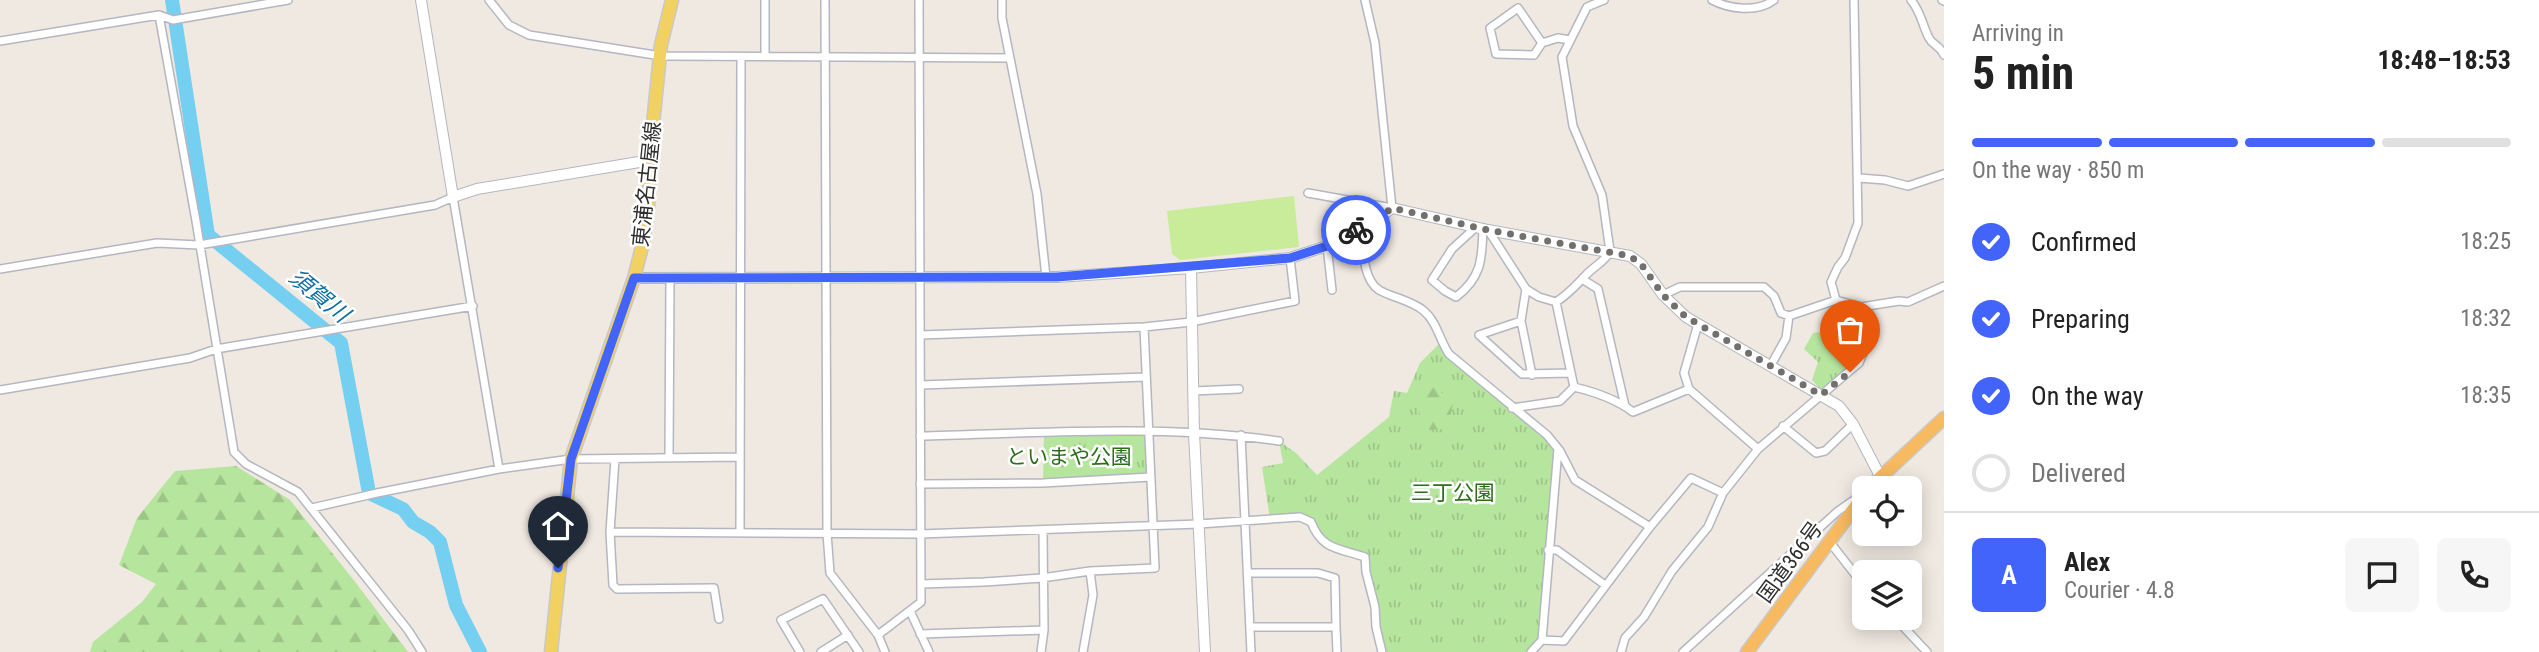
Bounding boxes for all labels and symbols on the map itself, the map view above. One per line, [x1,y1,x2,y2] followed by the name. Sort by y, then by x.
[628,120,666,248] street label: 東浦名古屋線
[1321,195,1391,265] courier
[284,264,357,330] water label: 須賀川
[1820,300,1880,372] pin
[1006,445,1132,469] park label: といまや公園
[1411,481,1495,505] park label: 三丁公園
[528,496,588,568] pin
[1753,517,1827,607] street label: 国道366号

